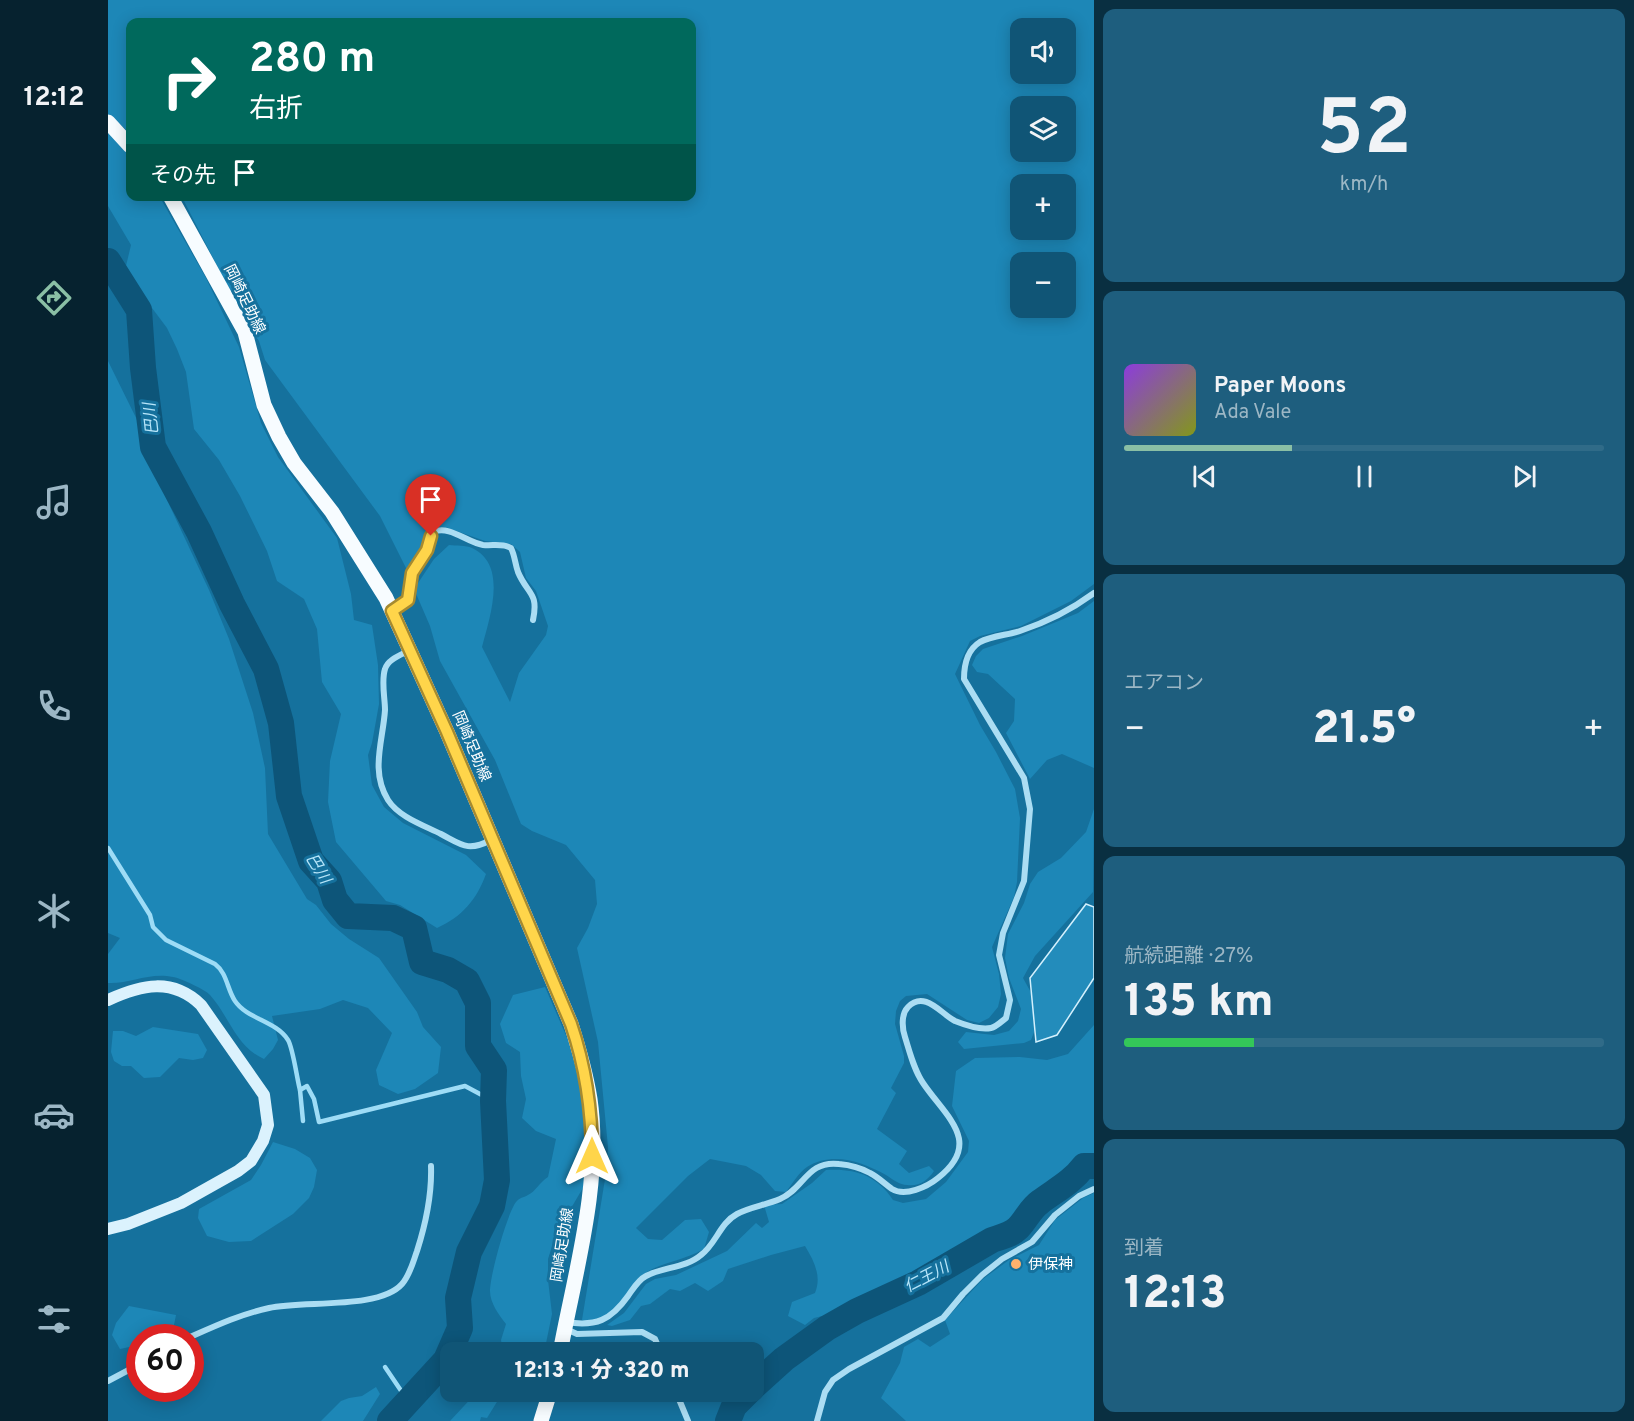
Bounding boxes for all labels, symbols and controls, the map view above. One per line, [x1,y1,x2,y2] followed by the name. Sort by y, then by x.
[1010,18,1076,318] map controls
[1010,18,1076,84] button: sound
[249,34,375,87] text: 280 m
[150,42,228,120] icon: right
[23,81,85,115] text: 12:12
[1316,83,1412,182] text: 52
[249,93,303,127] text: 右折
[1010,96,1076,162] button: layers
[228,156,261,189] icon: arrive
[150,163,216,190] text: その先
[1340,172,1388,198] text: km/h
[1010,174,1076,240] button: +
[1010,252,1076,318] button: −
[219,262,269,338] street label: 岡崎足助線
[33,277,75,319] icon: directions
[1214,373,1346,400] text: Paper Moons
[140,400,164,436] water label: 巴川
[1214,400,1291,426] text: Ada Vale
[1188,460,1221,493] icon: previous
[1348,460,1381,493] icon: pause
[1508,460,1541,493] icon: next
[405,474,456,536] pin
[33,481,75,523] icon: music
[414,483,447,516] icon: arrive
[1124,671,1204,697] text: エアコン
[33,685,75,727] icon: phone
[1312,702,1416,759] text: 21.5°
[447,708,494,785] street label: 岡崎足助線
[1124,710,1145,752] text: −
[1583,710,1604,752] text: +
[300,850,335,890] water label: 巴川
[33,890,75,932] icon: climate
[1124,944,1253,970] text: 航続距離 · 27%
[1124,975,1274,1032] text: 135 km
[33,1094,75,1136] icon: car
[560,1124,624,1188] position arrow
[548,1207,579,1284] street label: 岡崎足助線
[1124,1236,1164,1262] text: 到着
[1028,1256,1073,1275] place label: 伊保神
[901,1257,955,1298] water label: 仁王川
[1009,1257,1023,1271] marker: 伊保神
[1124,1267,1226,1324] text: 12:13
[33,1298,75,1340] icon: filters
[126,1324,204,1402] speed limit sign: 60
[515,1358,690,1385] text: 12:13 · 1 分 · 320 m

